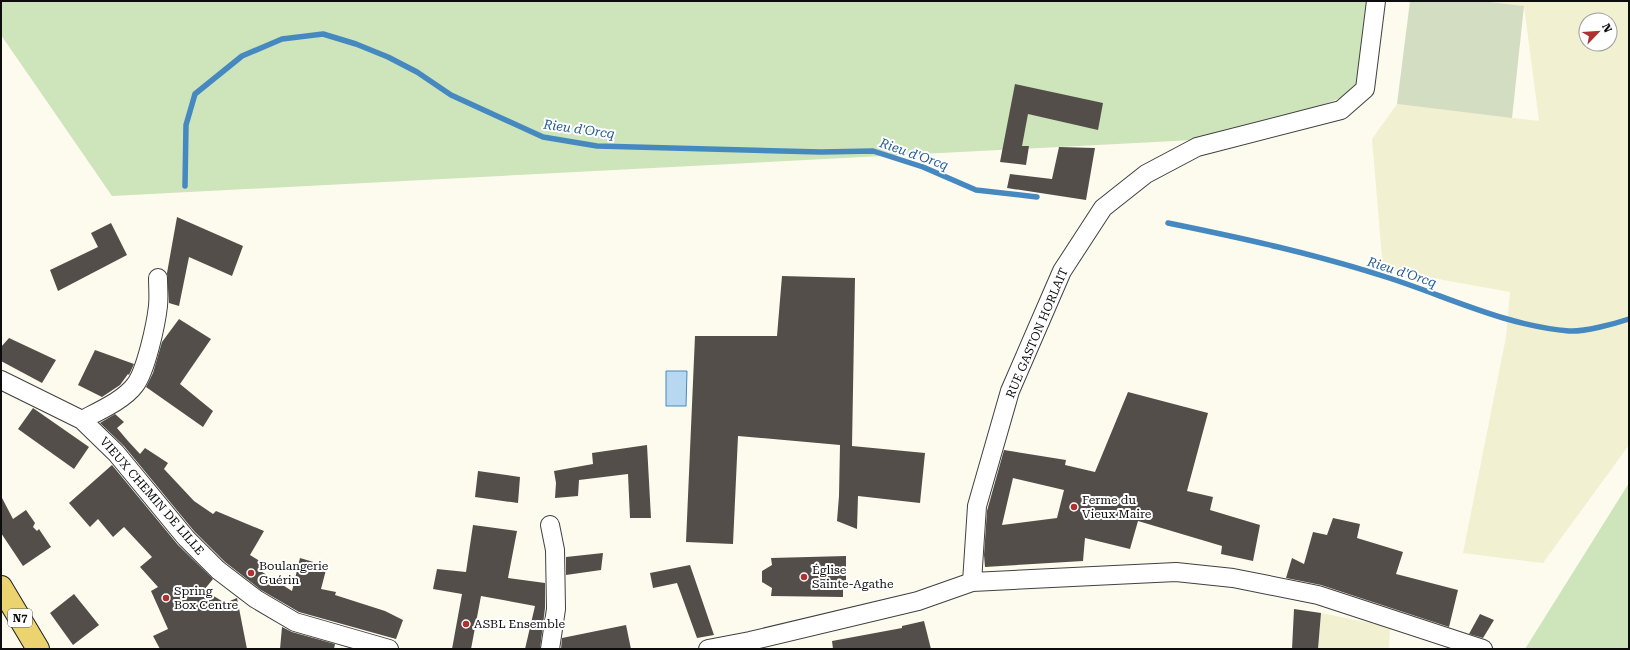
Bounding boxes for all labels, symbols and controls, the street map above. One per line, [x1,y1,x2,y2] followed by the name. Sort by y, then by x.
[1578,12,1618,52] north arrow
[1599,21,1615,35] text: N
[542,116,616,141] water label: Rieu d'Orcq
[877,135,951,173] water label: Rieu d'Orcq
[1365,253,1439,290] water label: Rieu d'Orcq
[1003,266,1071,400] street label: RUE GASTON HORLAIT
[97,434,207,558] street label: VIEUX CHEMIN DE LILLE
[1082,493,1152,521] place label: Ferme du Vieux Maire
[1069,502,1079,512] marker: Ferme du Vieux Maire
[259,559,329,587] place label: Boulangerie Guérin
[812,563,894,591] place label: Église Sainte-Agathe
[246,568,256,578] marker: Boulangerie Guérin
[799,572,809,582] marker: Église Sainte-Agathe
[174,584,238,612] place label: Spring Box Centre
[161,593,171,603] marker: Spring Box Centre
[8,609,32,627] road number: N7
[474,617,565,631] place label: ASBL Ensemble
[461,619,471,629] marker: ASBL Ensemble

